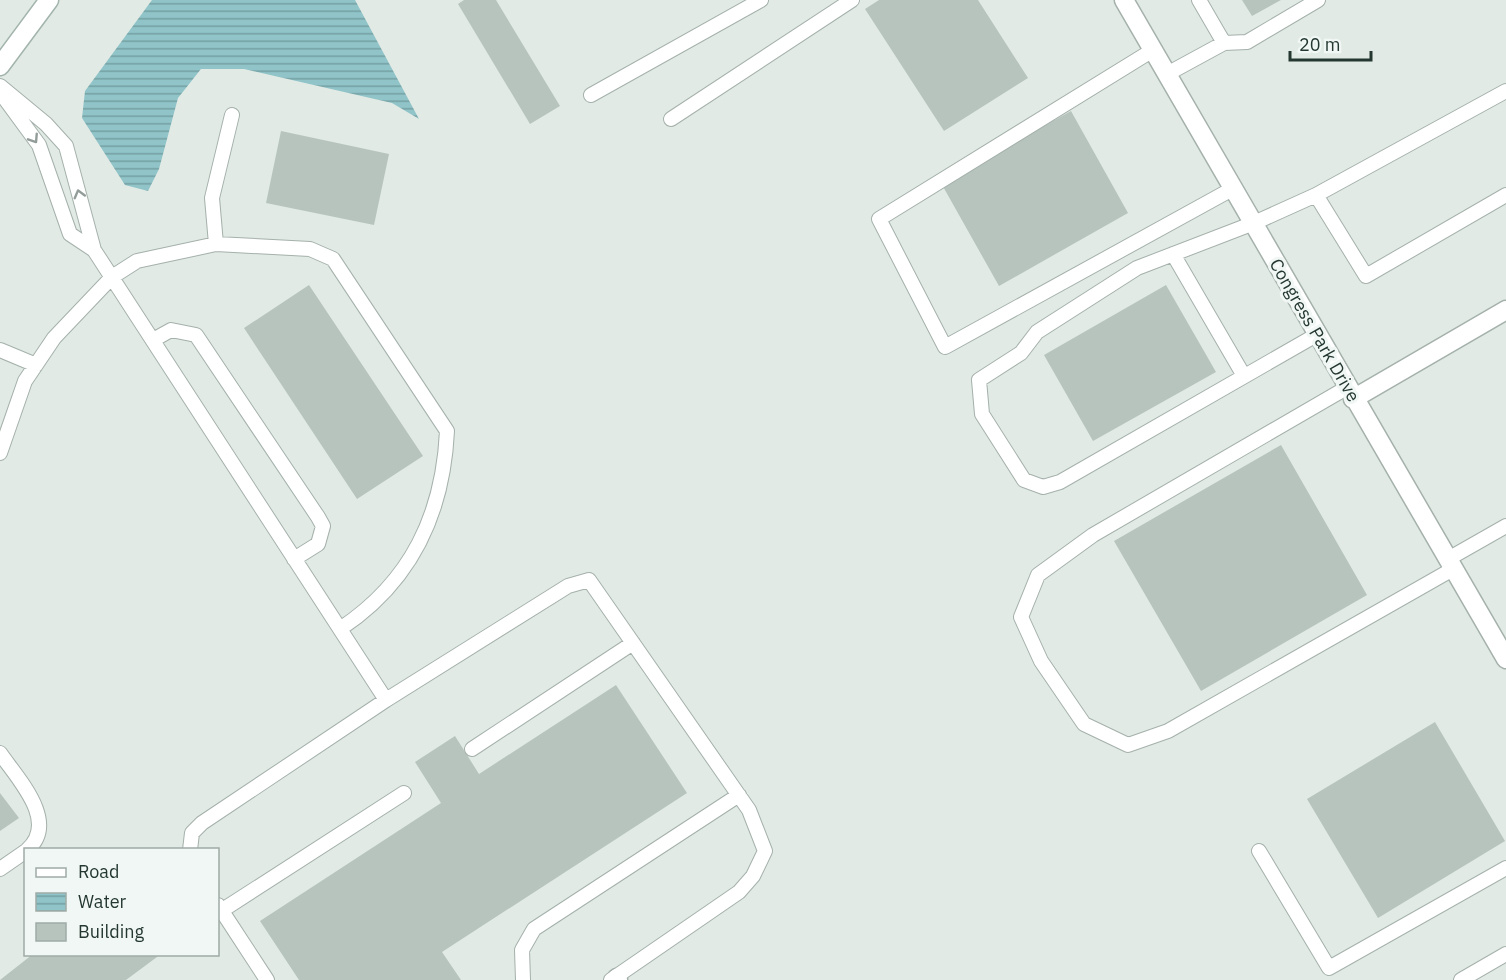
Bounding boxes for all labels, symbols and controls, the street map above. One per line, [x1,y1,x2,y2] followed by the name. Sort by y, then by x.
[1290,24,1371,62] scale bar
[1299,33,1341,56] text: 20 m
[26,132,37,143] one-way arrow
[73,189,86,199] one-way arrow
[1265,254,1365,406] street label: Congress Park Drive
[24,848,219,956] legend
[78,860,119,883] text: Road
[78,890,127,913] text: Water
[78,920,145,943] text: Building

